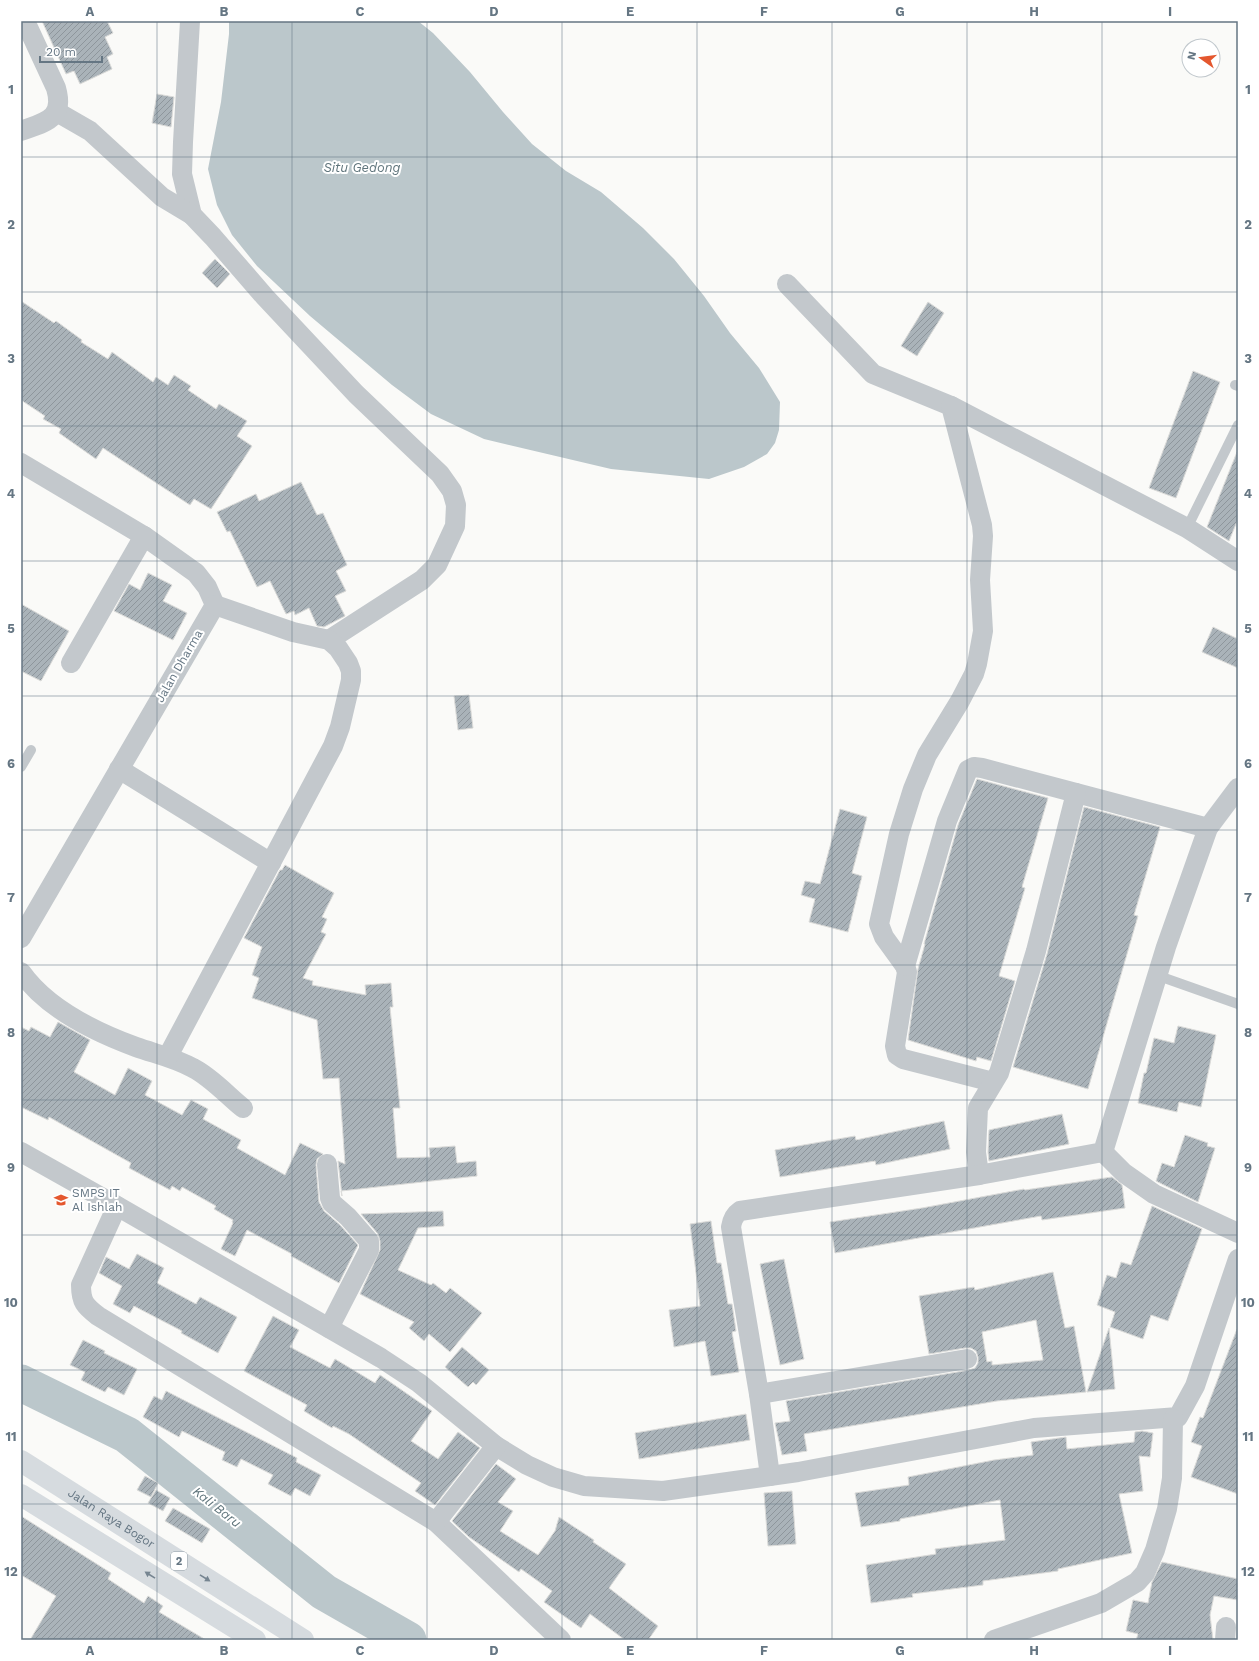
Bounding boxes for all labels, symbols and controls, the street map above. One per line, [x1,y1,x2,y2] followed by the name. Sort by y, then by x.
[86,4,95,19] text: A
[220,4,229,19] text: B
[356,4,365,19] text: C
[489,4,499,19] text: D
[626,4,634,19] text: E
[760,4,768,19] text: F
[895,4,905,19] text: G
[1029,4,1039,19] text: H
[1168,4,1172,19] text: I
[40,38,102,64] scale bar
[1181,38,1221,78] north arrow
[46,45,76,59] text: 20 m
[1184,50,1199,61] text: N
[8,82,14,97] text: 1
[1245,82,1251,97] text: 1
[323,160,401,175] water label: Situ Gedong
[7,217,15,232] text: 2
[1244,217,1252,232] text: 2
[7,351,15,366] text: 3
[1244,351,1252,366] text: 3
[7,486,16,501] text: 4
[1244,486,1253,501] text: 4
[7,621,15,636] text: 5
[1244,621,1252,636] text: 5
[153,627,205,705] street label: Jalan Dharma
[7,756,15,771] text: 6
[1244,756,1252,771] text: 6
[7,890,15,905] text: 7
[1244,890,1252,905] text: 7
[7,1025,15,1040] text: 8
[1244,1025,1252,1040] text: 8
[7,1160,15,1175] text: 9
[1244,1160,1252,1175] text: 9
[72,1186,122,1214] place label: SMPS IT Al Ishlah
[53,1192,69,1208] school or university icon: SMPS IT Al Ishlah
[4,1295,18,1310] text: 10
[1241,1295,1255,1310] text: 10
[5,1429,17,1444] text: 11
[1242,1429,1254,1444] text: 11
[190,1484,244,1530] water label: Kali Baru
[65,1486,157,1551] street label: Jalan Raya Bogor
[171,1552,187,1570] road number: 2
[4,1564,18,1579] text: 12
[1241,1564,1255,1579] text: 12
[144,1572,156,1579] one-way arrow
[199,1574,211,1581] one-way arrow
[86,1643,95,1658] text: A
[220,1643,229,1658] text: B
[356,1643,365,1658] text: C
[489,1643,499,1658] text: D
[626,1643,634,1658] text: E
[760,1643,768,1658] text: F
[895,1643,905,1658] text: G
[1029,1643,1039,1658] text: H
[1168,1643,1172,1658] text: I

